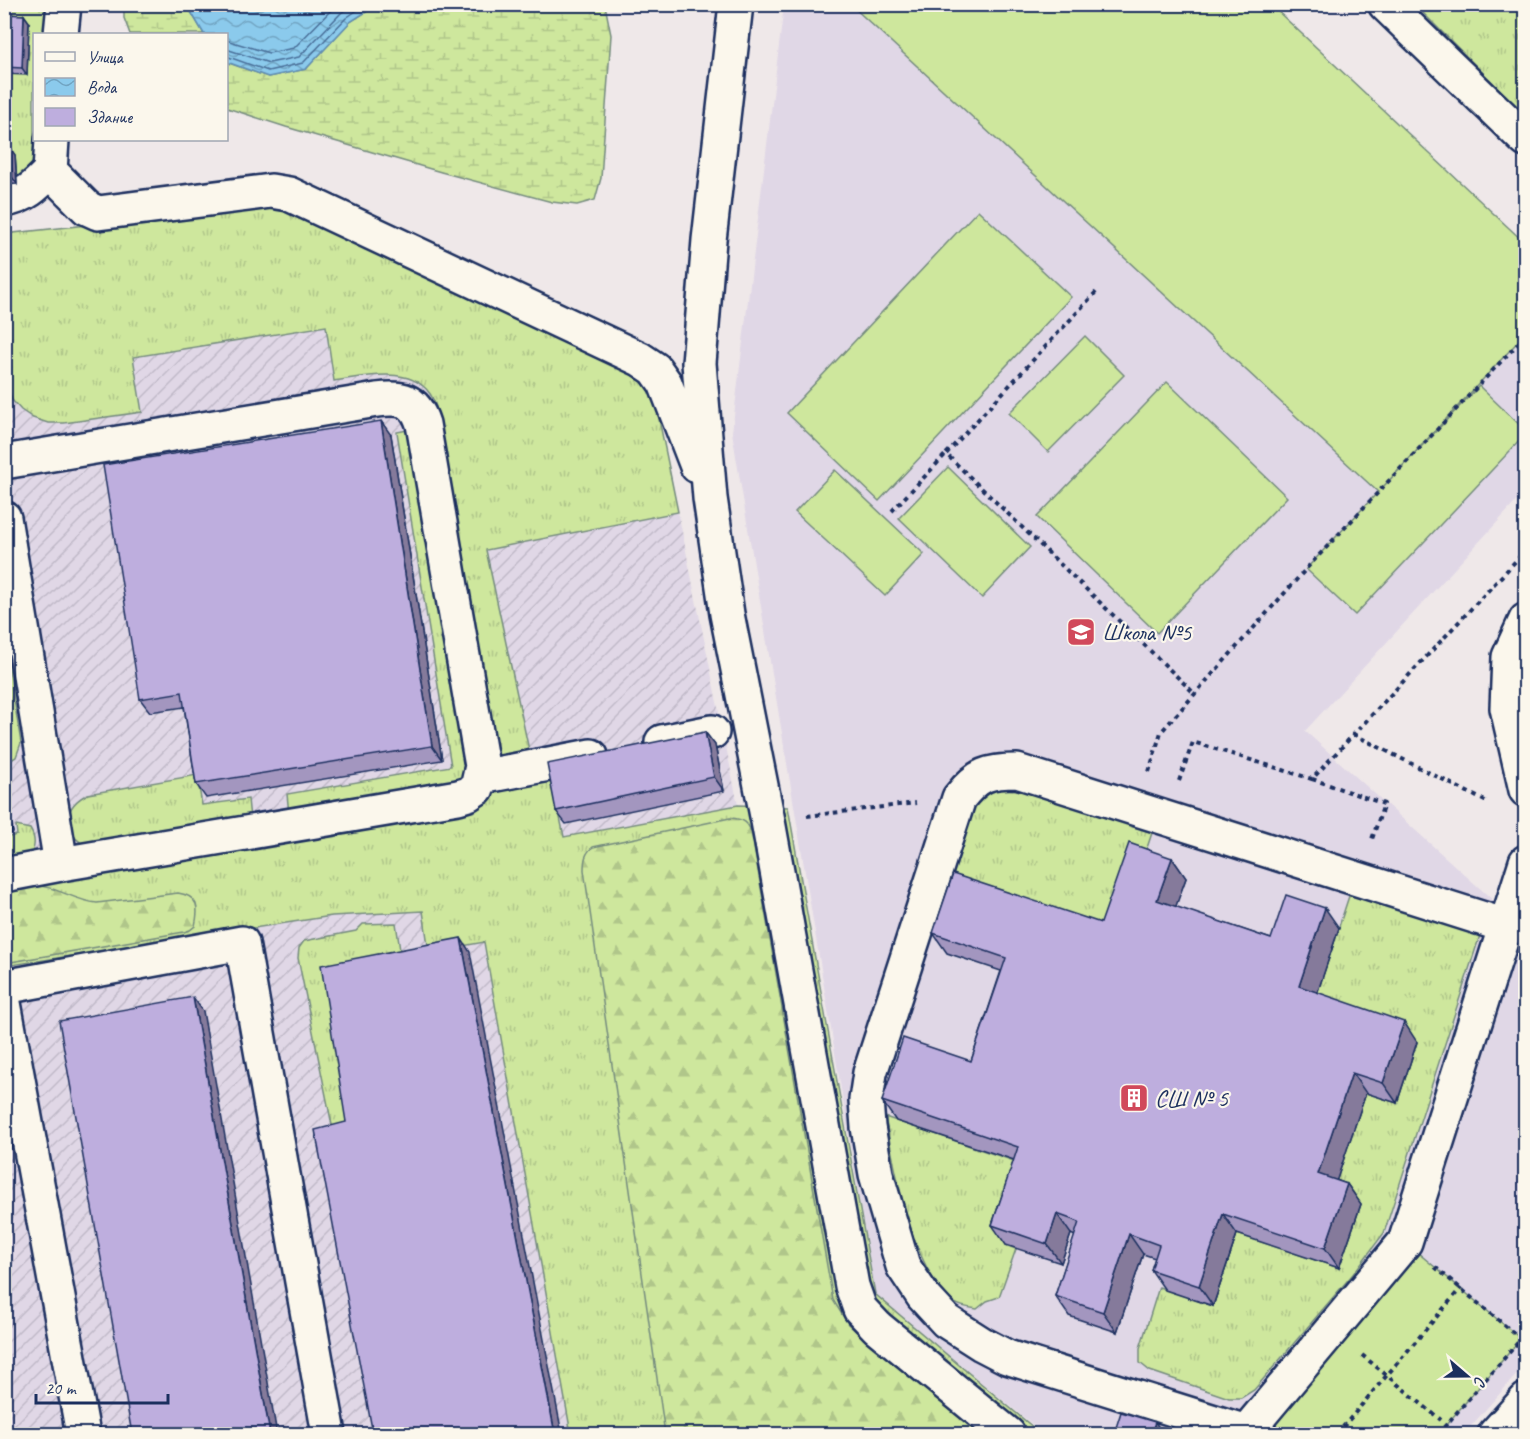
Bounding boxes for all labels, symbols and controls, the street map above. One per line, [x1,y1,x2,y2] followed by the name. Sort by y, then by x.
[33,33,228,141] legend
[87,46,124,68] text: Улица
[87,76,118,98] text: Вода
[87,106,133,128] text: Здание
[1065,616,1097,648] school or university icon: Школа №5
[1102,617,1193,647] place label: Школа №5
[1118,1082,1150,1114] building icon: СШ № 5
[1155,1083,1229,1113] place label: СШ № 5
[1437,1346,1497,1406] north arrow
[36,1367,168,1405] scale bar
[1469,1374,1491,1390] text: С
[45,1377,78,1399] text: 20 m

